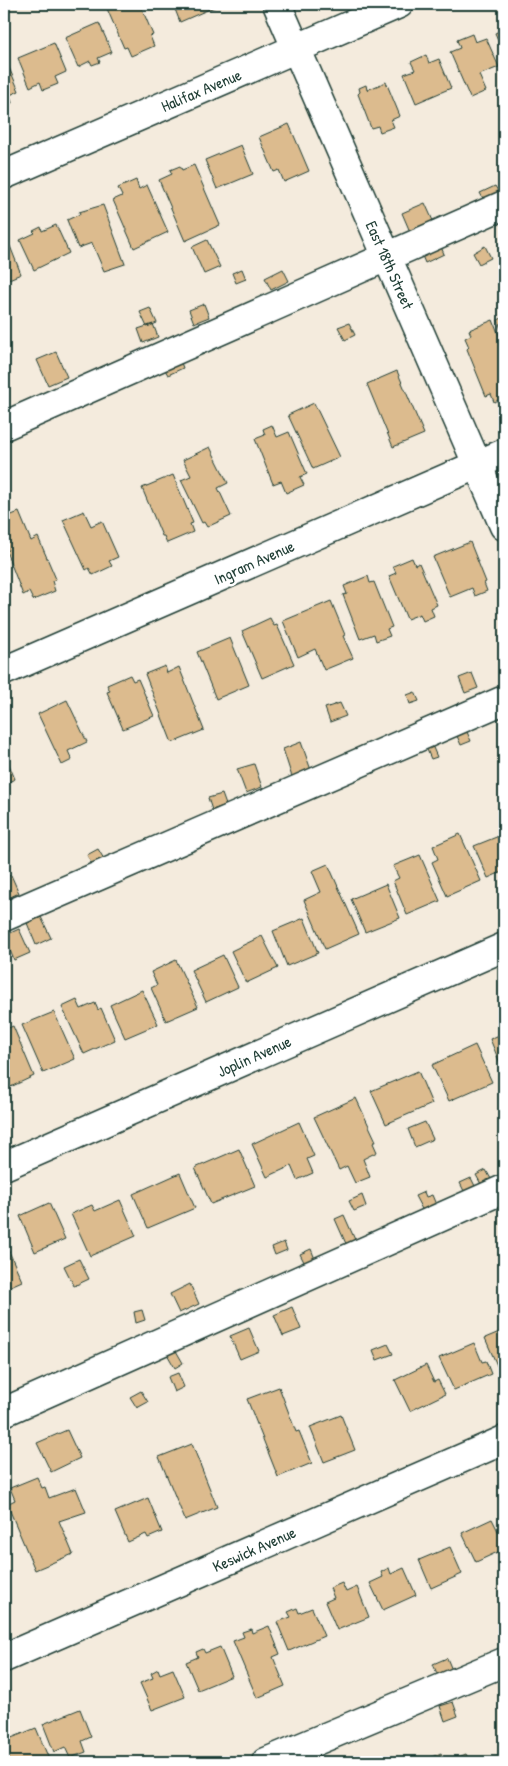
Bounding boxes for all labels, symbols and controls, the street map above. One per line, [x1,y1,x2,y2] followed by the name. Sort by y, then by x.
[158,63,245,117] street label: Halifax Avenue
[361,217,419,313] street label: East 18th Street
[210,534,298,589] street label: Ingram Avenue
[214,1030,295,1082] street label: Joplin Avenue
[209,1521,300,1577] street label: Keswick Avenue

